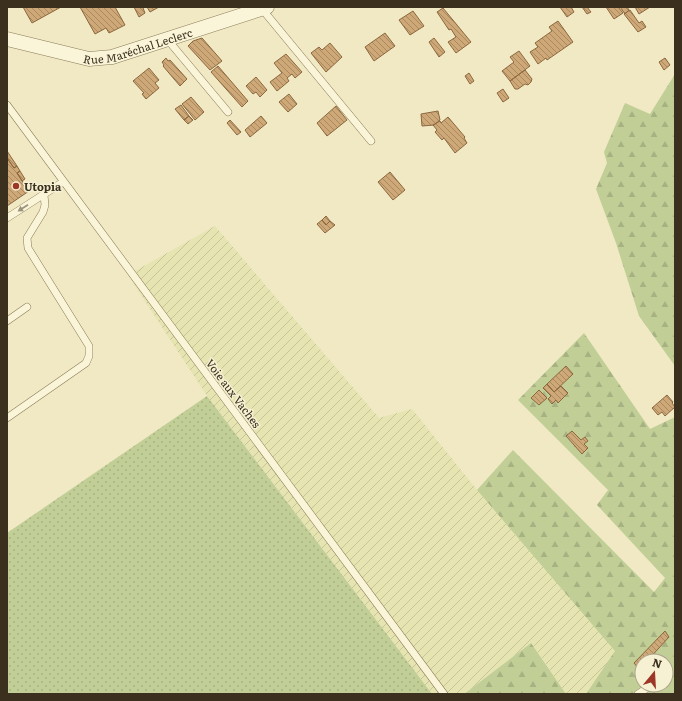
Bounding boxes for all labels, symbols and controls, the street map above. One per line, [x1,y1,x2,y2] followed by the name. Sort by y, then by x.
[82,24,195,67] street label: Rue Maréchal Leclerc
[24,178,62,194] place label: Utopia
[11,181,21,191] marker: Utopia
[18,204,29,211] one-way arrow
[203,355,265,431] street label: Voie aux Vaches
[634,653,674,693] north arrow
[651,654,664,672] text: N

